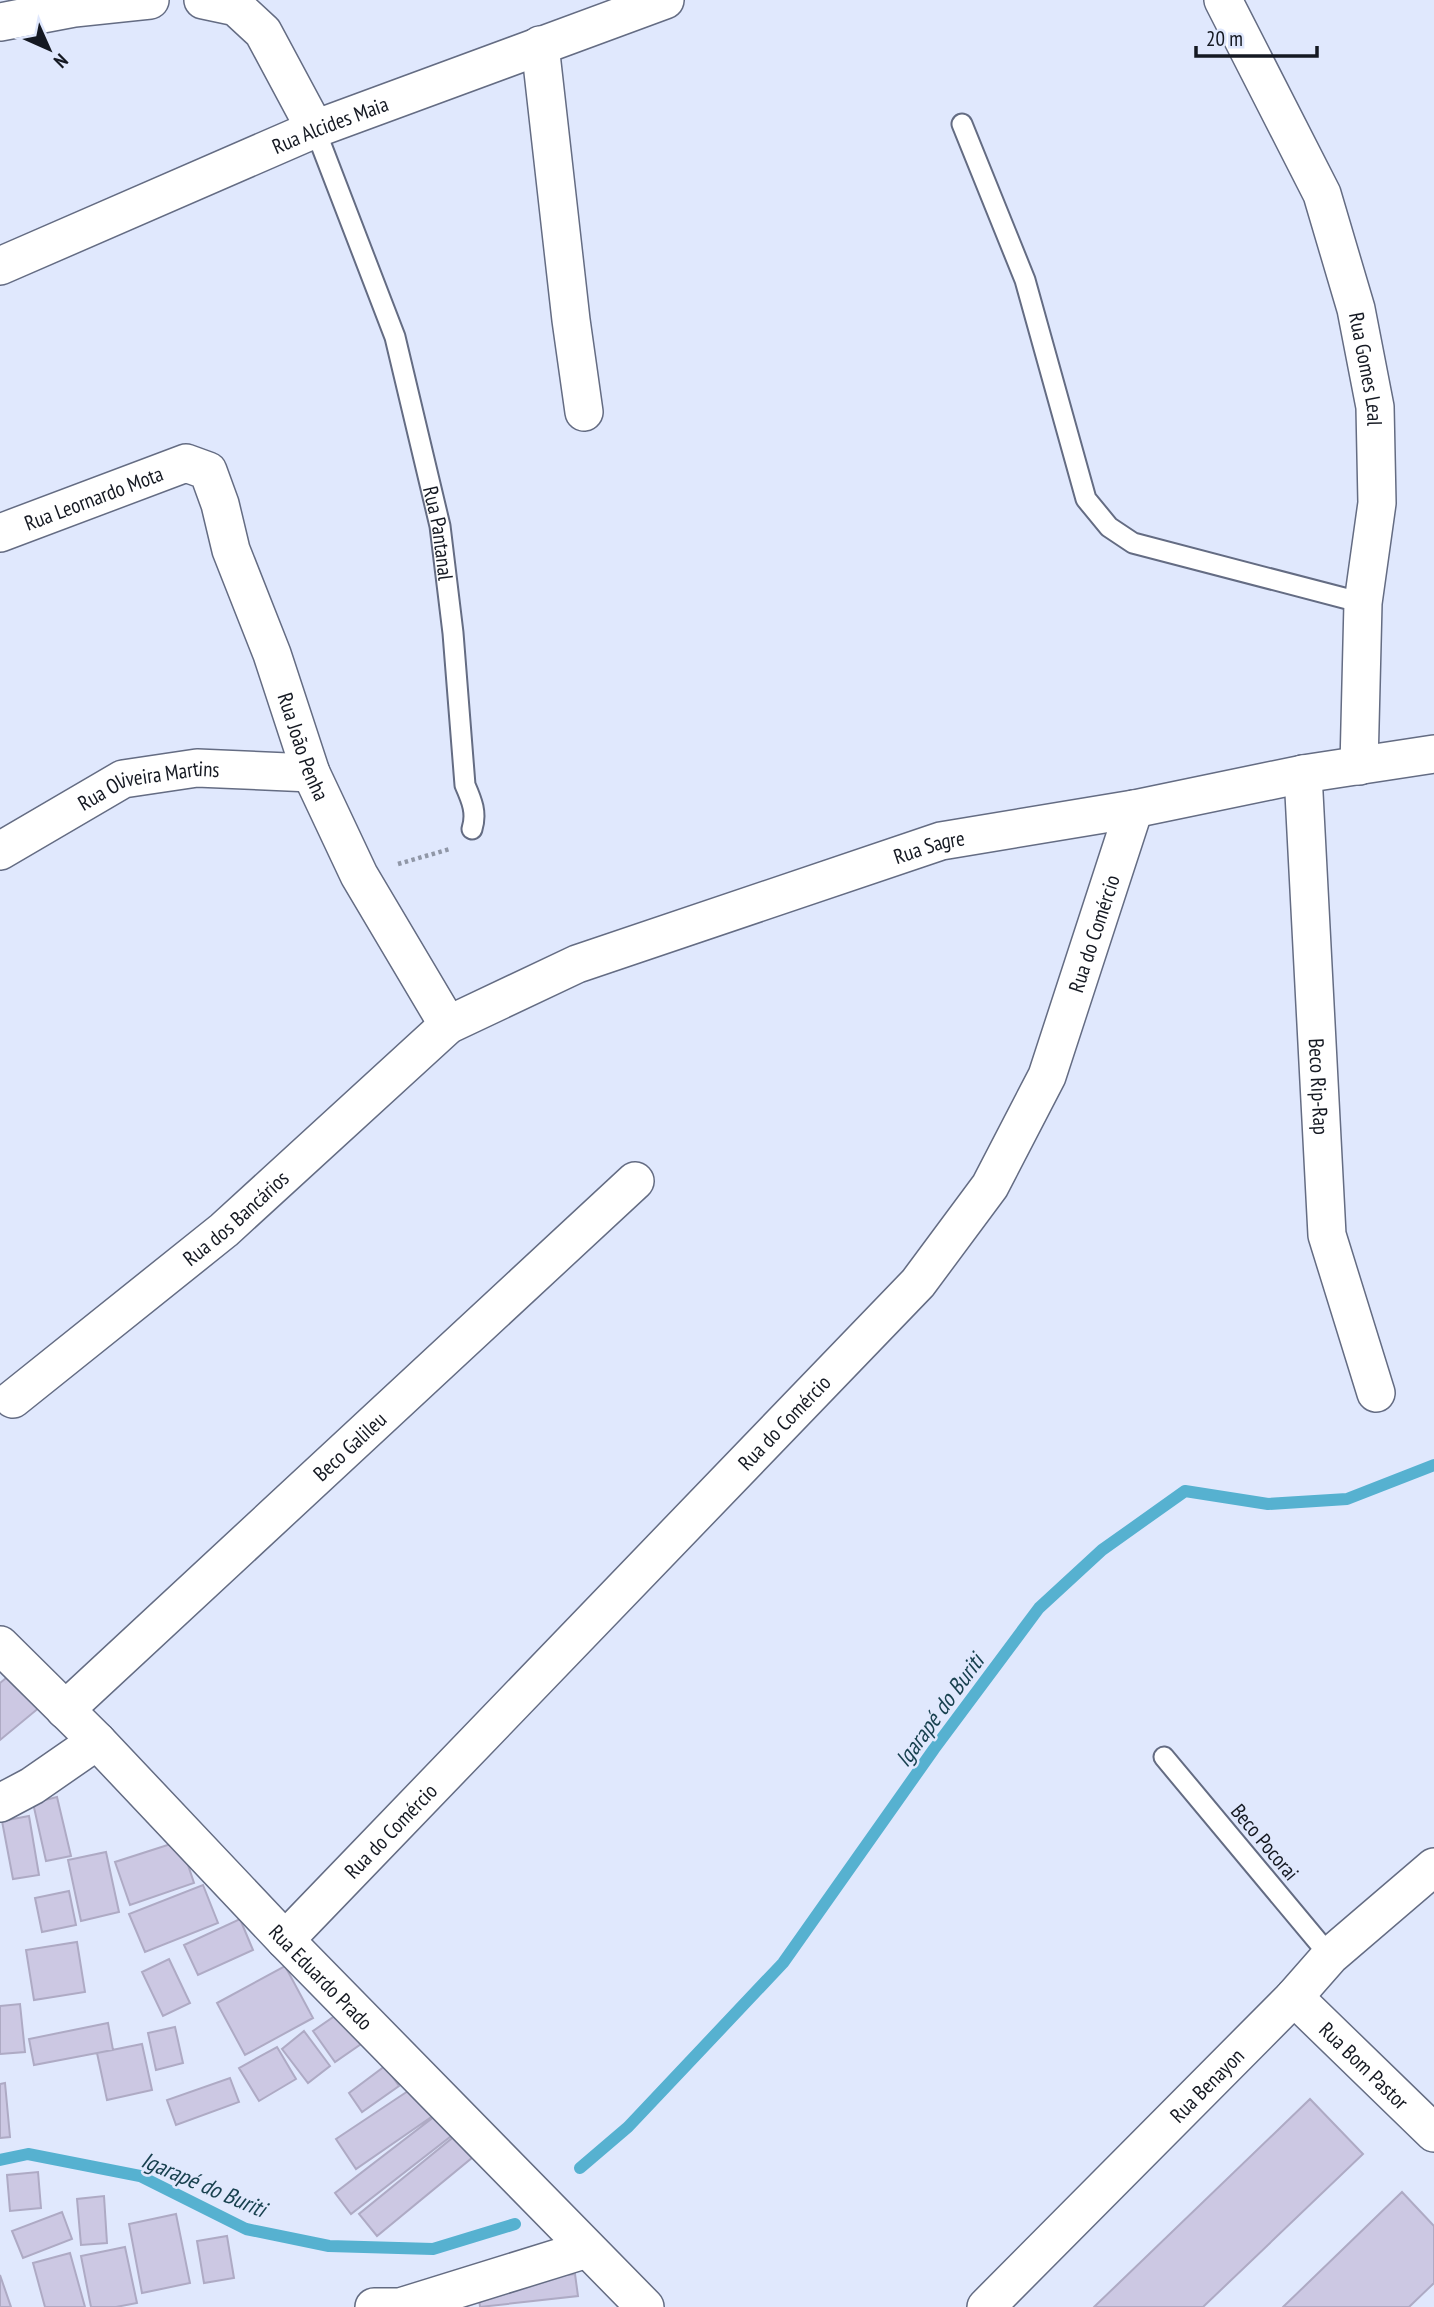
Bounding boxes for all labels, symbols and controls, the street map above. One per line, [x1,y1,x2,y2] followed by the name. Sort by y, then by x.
[14,14,84,84] north arrow
[1196,14,1317,58] scale bar
[1206,25,1243,52] text: 20 m
[49,49,73,73] text: N
[268,90,392,160] street label: Rua Alcides Maia
[1343,310,1389,426] street label: Rua Gomes Leal
[21,459,167,536] street label: Rua Leornardo Mota
[417,483,460,582] street label: Rua Pantanal
[272,689,335,805] street label: Rua João Penha
[73,754,220,816] street label: Rua Oliveira Martins
[890,824,966,870] street label: Rua Sagre
[1062,871,1125,996] street label: Rua do Comércio
[1303,1038,1335,1136] street label: Beco Rip-Rap
[177,1164,294,1271] street label: Rua dos Bancários
[732,1369,836,1476] street label: Rua do Comércio
[307,1406,392,1487] street label: Beco Galileu
[888,1645,991,1772] water label: Igarapé do Buriti
[338,1777,443,1884] street label: Rua do Comércio
[1225,1798,1305,1886] street label: Beco Pocorai
[264,1918,379,2035] street label: Rua Eduardo Prado
[1314,2016,1415,2115] street label: Rua Bom Pastor
[1164,2042,1249,2128] street label: Rua Benayon
[137,2145,273,2224] water label: Igarapé do Buriti

